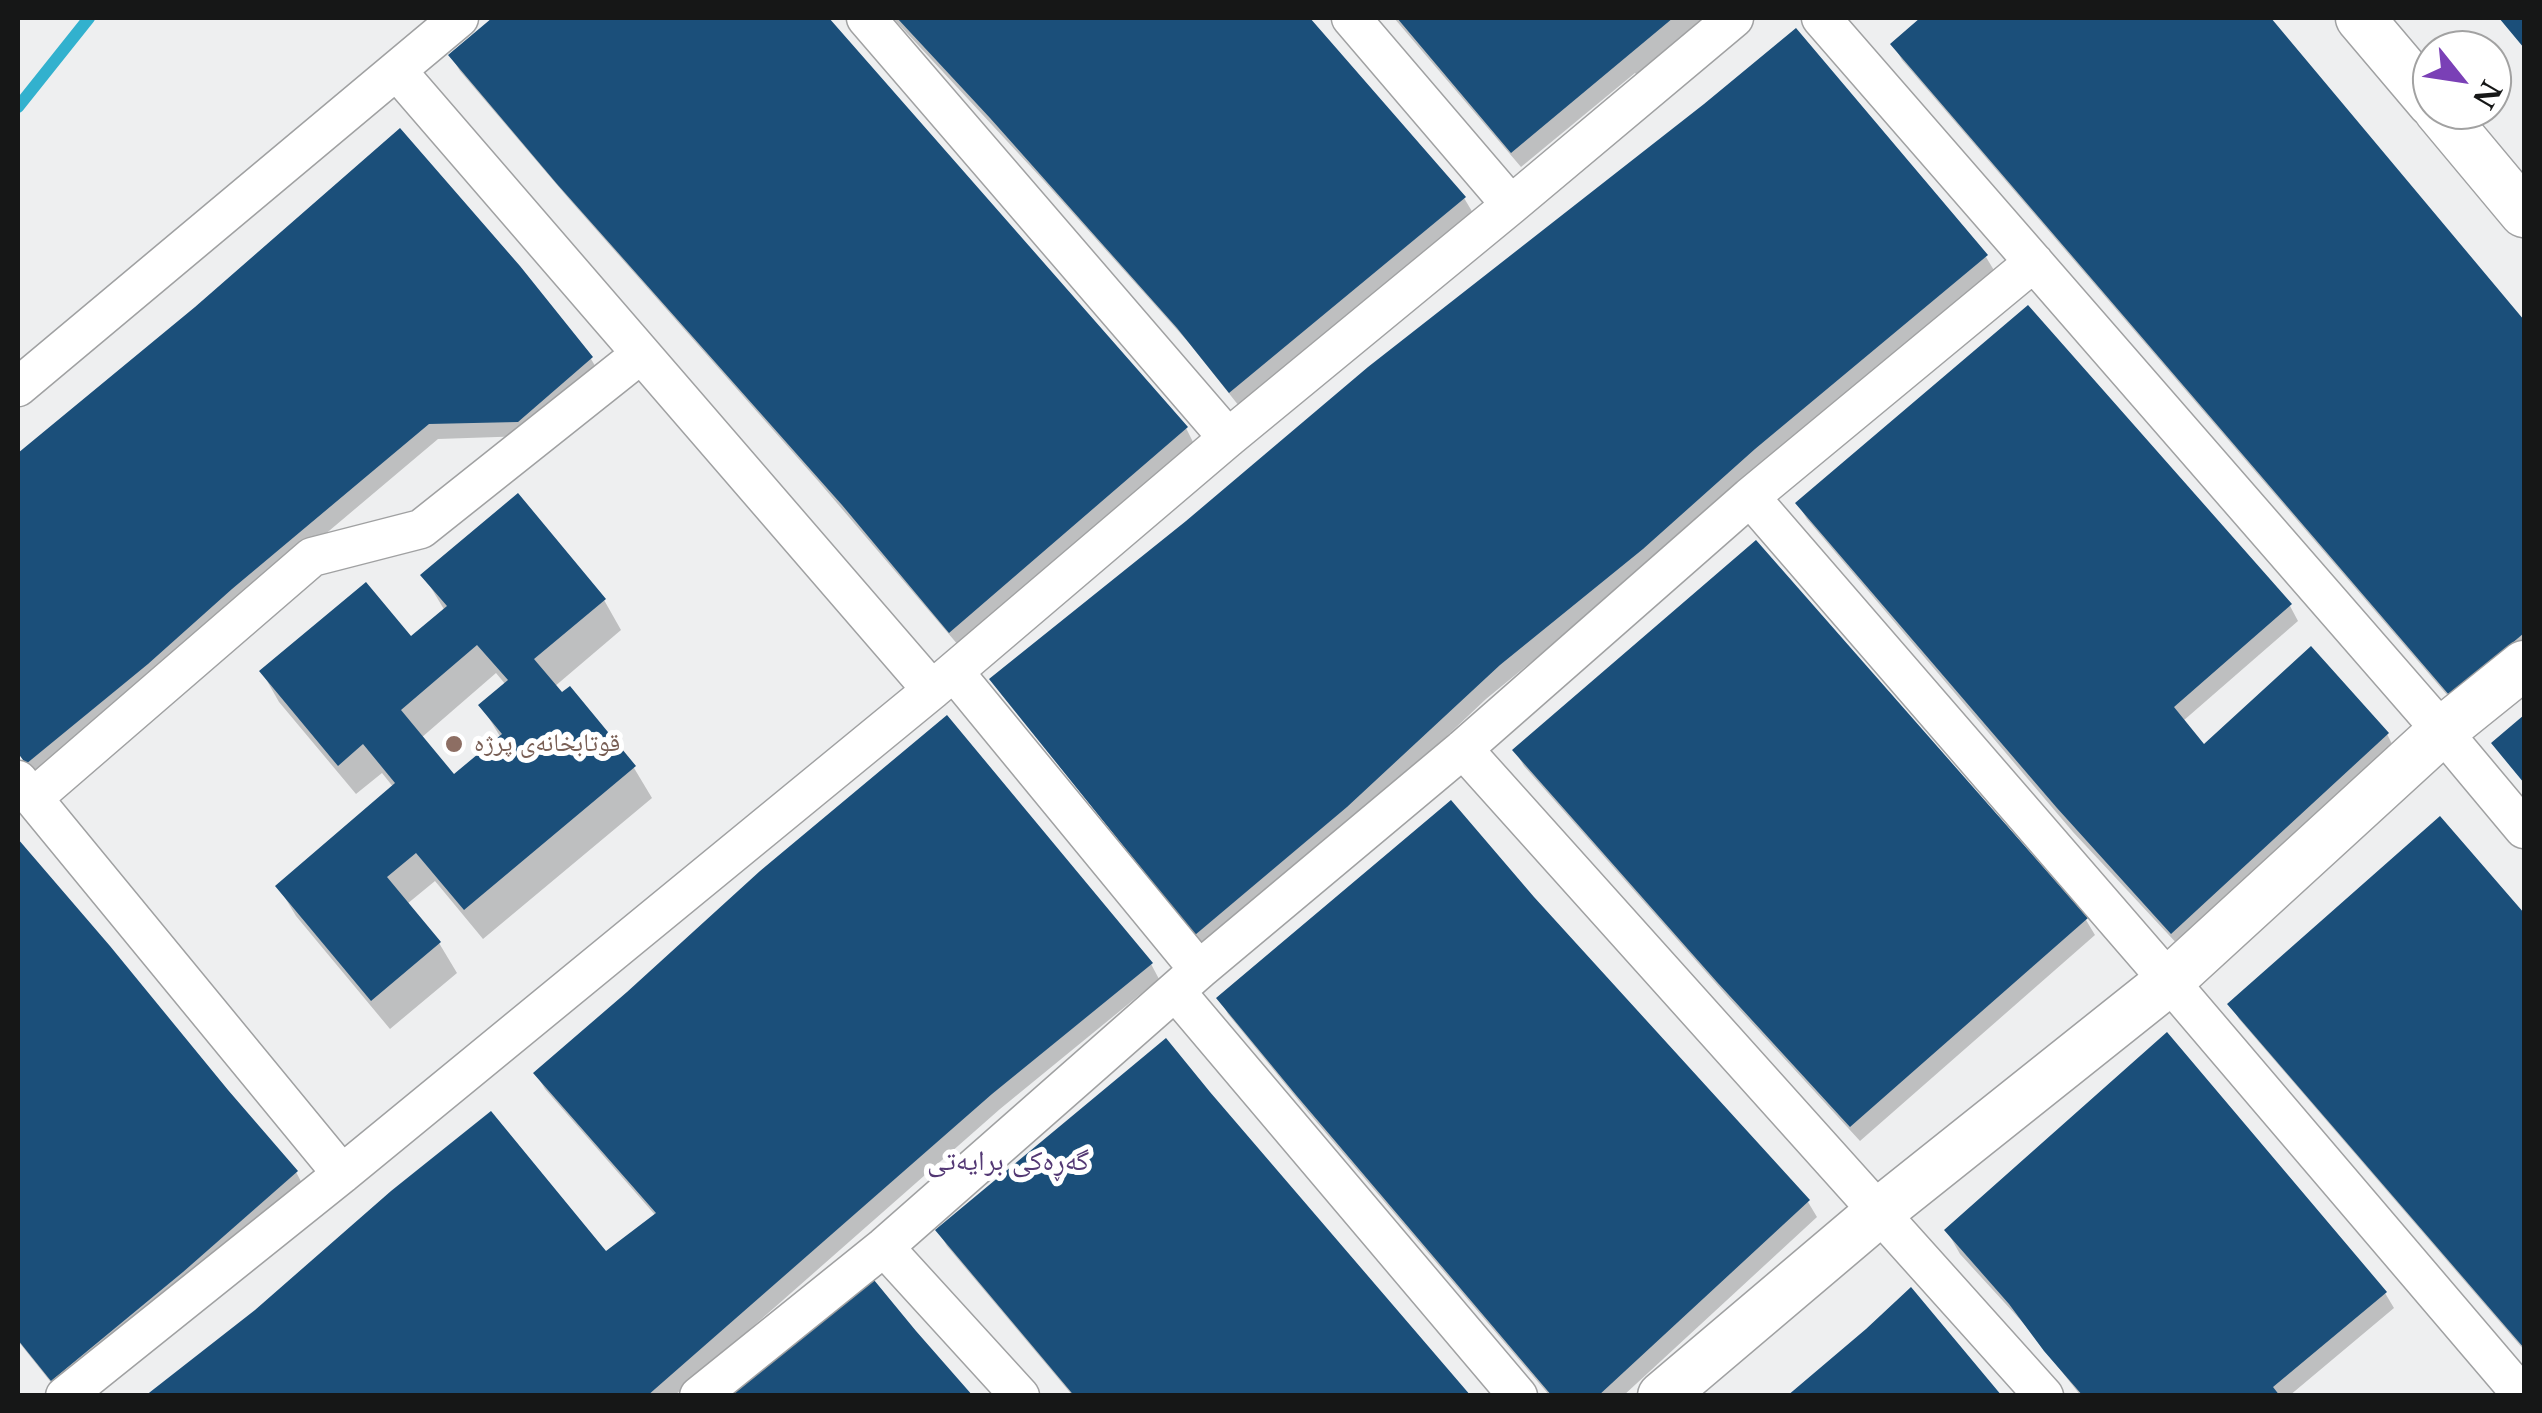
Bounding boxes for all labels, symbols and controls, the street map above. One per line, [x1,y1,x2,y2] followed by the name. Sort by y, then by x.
[2412,30,2512,130] north arrow
[2465,74,2508,114] text: N
[474,729,620,759] place label: قوتابخانەی پرژە
[443,733,465,755] marker: قوتابخانەی پرژە
[927,1145,1089,1179] district label: گەڕەکی برایەتی

